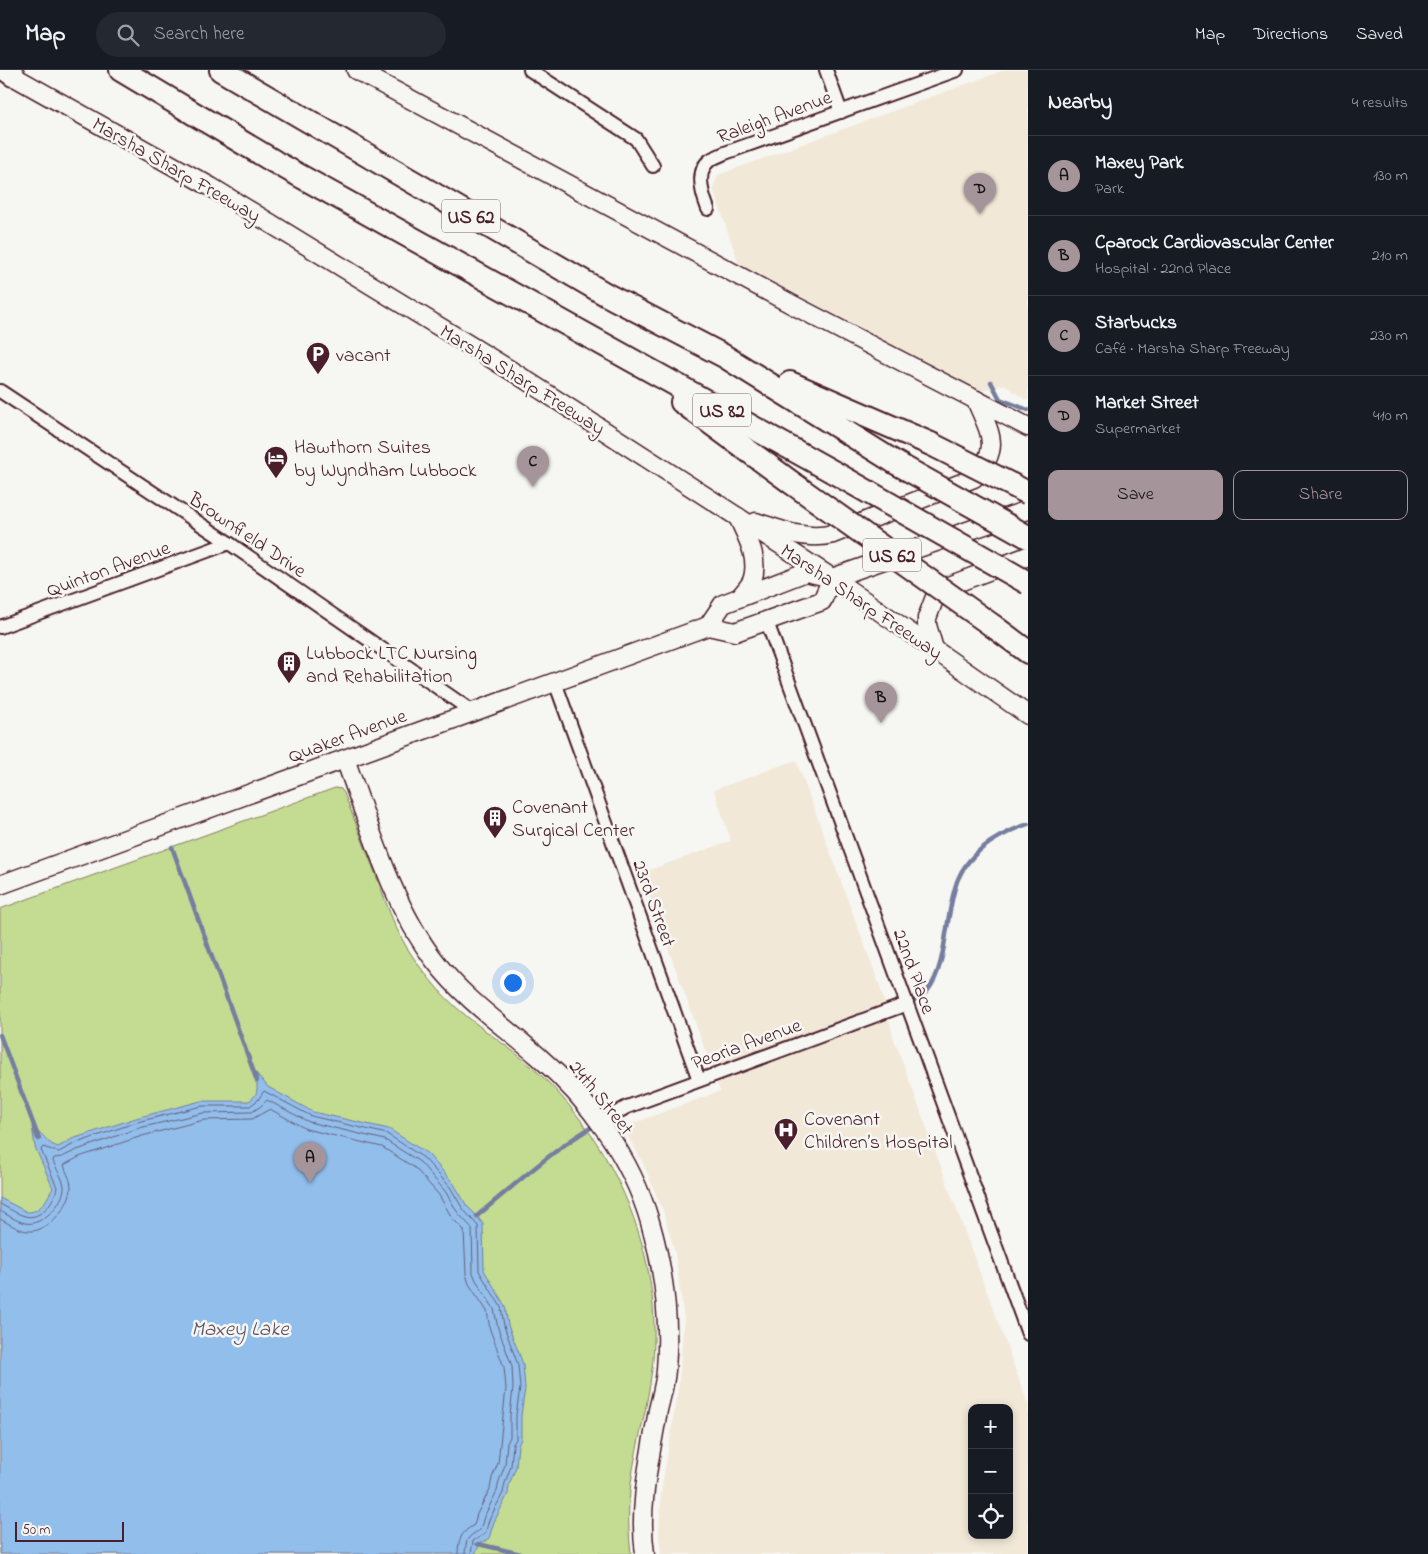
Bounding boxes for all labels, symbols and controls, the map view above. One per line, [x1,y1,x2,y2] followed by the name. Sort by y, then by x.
[96,12,446,57] search box
[25,17,66,52] text: Map
[114,21,142,49] icon: search
[154,21,245,48] text: Search here
[1195,22,1225,48] text: Map
[1253,22,1328,48] text: Directions
[1356,22,1403,48] text: Saved
[713,84,837,153] street label: Raleigh Avenue
[1048,88,1112,118] text: Nearby
[1352,91,1408,115] text: 4 results
[86,111,265,231] street label: Marsha Sharp Freeway
[1095,150,1183,177] text: Maxey Park
[1059,164,1069,188] text: A
[1373,164,1408,188] text: 130 m
[964,173,996,214] pin: D
[1095,177,1124,201] text: Park
[442,200,500,232] road number: US 62
[1095,230,1334,257] text: Cparock Cardiovascular Center
[1059,244,1069,268] text: B
[1372,244,1408,268] text: 210 m
[1095,257,1231,281] text: Hospital · 22nd Place
[1095,310,1177,337] text: Starbucks
[433,318,610,444] street label: Marsha Sharp Freeway
[1060,324,1068,348] text: C
[1370,324,1408,348] text: 230 m
[1095,337,1290,361] text: Café · Marsha Sharp Freeway
[305,341,331,375] parking icon: vacant
[336,342,391,371] place label: vacant
[1095,390,1199,417] text: Market Street
[693,394,751,426] road number: US 82
[1058,404,1070,428] text: D
[1373,404,1408,428] text: 410 m
[1095,417,1181,441] text: Supermarket
[294,434,477,486] place label: Hawthorn Suites by Wyndham Lubbock
[263,445,289,479] hotel icon: Hawthorn Suites by Wyndham Lubbock
[517,446,549,487] pin: C
[1048,470,1223,520] button: Save
[1233,470,1408,520] button: Share
[181,485,311,586] street label: Brownfield Drive
[43,535,175,606] street label: Quinton Avenue
[774,538,948,668] street label: Marsha Sharp Freeway
[863,538,921,572] road number: US 62
[306,640,477,692] place label: Lubbock LTC Nursing and Rehabilitation
[276,650,302,684] building icon: Lubbock LTC Nursing and Rehabilitation
[865,682,897,723] pin: B
[285,703,411,772] street label: Quaker Avenue
[512,794,636,847] place label: Covenant Surgical Center
[482,805,508,839] building icon: Covenant Surgical Center
[623,856,682,952] street label: 23rd Street
[884,925,941,1018] street label: 22nd Place
[500,970,526,996] your location
[688,1012,806,1079] street label: Peoria Avenue
[561,1055,640,1143] street label: 24th Street
[804,1106,953,1158] place label: Covenant Children’s Hospital
[773,1117,799,1151] hospital icon: Covenant Children’s Hospital
[294,1142,326,1183] pin: A
[191,1315,290,1345] water label: Maxey Lake
[968,1404,1013,1539] map controls
[968,1404,1013,1449] button: +
[968,1449,1013,1494] button: −
[968,1494,1013,1539] button: locate
[15,1519,124,1542] scale bar
[22,1520,50,1541] text: 50 m

